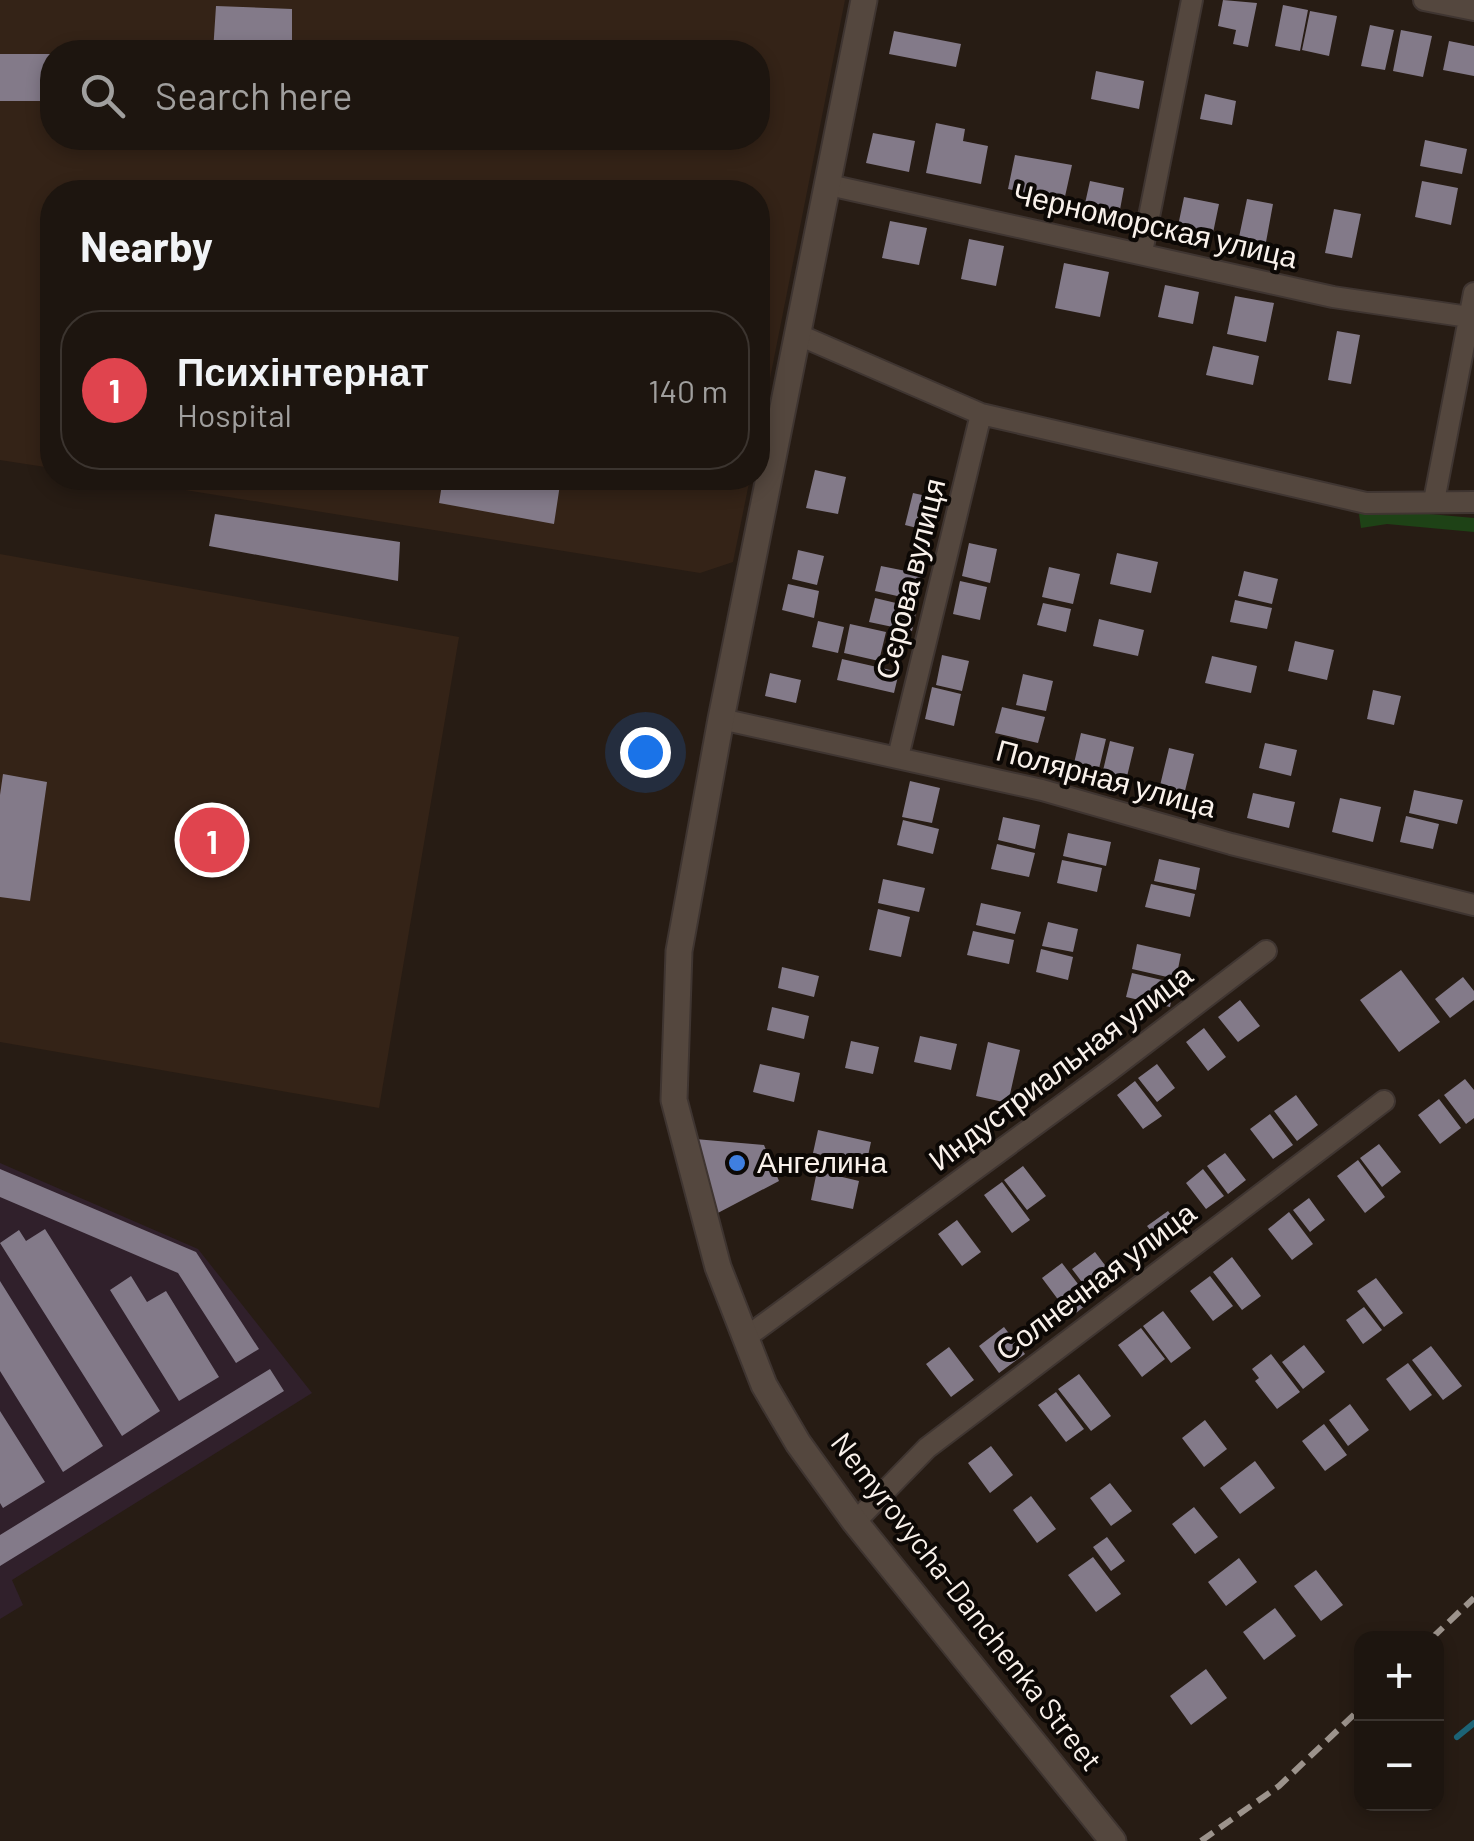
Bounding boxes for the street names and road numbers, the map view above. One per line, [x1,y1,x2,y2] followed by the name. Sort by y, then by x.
[1010,174,1301,274] street label: Черноморская улица
[867,474,951,683] street label: Сєрова вулиця
[993,730,1221,824] street label: Полярная улица
[921,955,1199,1177] street label: Индустриальная улица
[988,1193,1202,1367] street label: Солнечная улица
[824,1425,1111,1777] street label: Nemyrovycha-Danchenka Street

